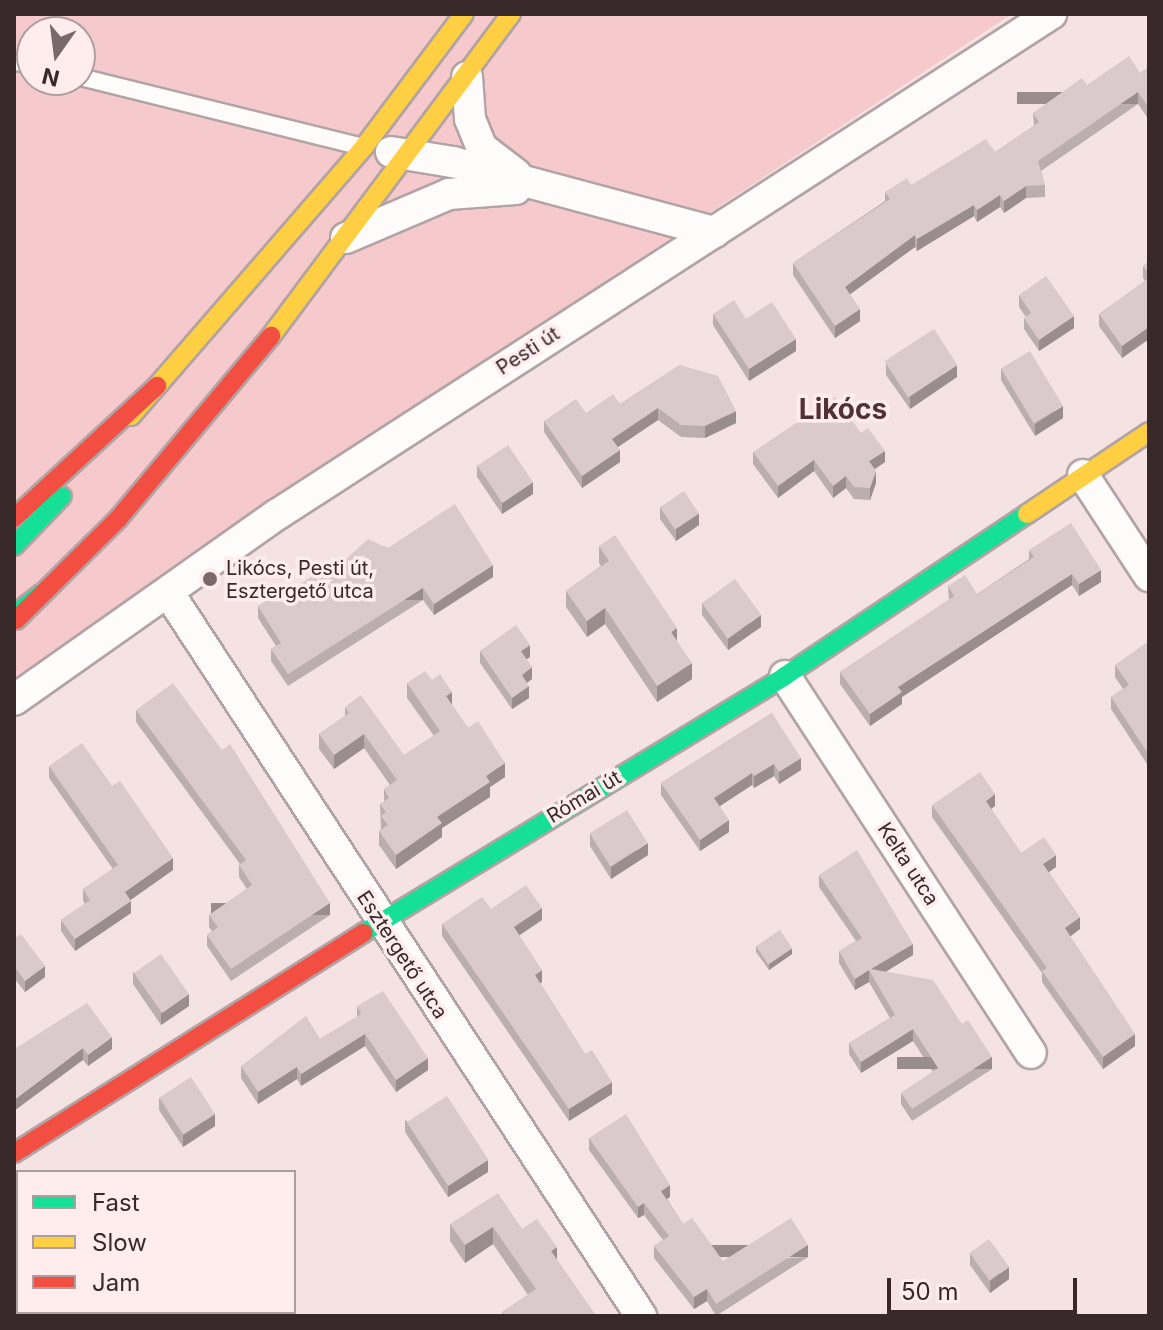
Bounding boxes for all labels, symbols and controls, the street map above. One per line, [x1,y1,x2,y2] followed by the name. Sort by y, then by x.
[16,16,96,96] north arrow
[39,63,62,92] text: N
[492,322,564,380] street label: Pesti út
[799,392,887,426] district label: Likócs
[226,556,374,603] place label: Likócs, Pesti út, Esztergető utca
[201,570,219,588] marker: Likócs, Pesti út, Esztergető utca
[543,766,625,828] street label: Római út
[872,818,944,910] street label: Kelta utca
[352,887,452,1023] street label: Esztergető utca
[16,1170,296,1314] legend
[92,1188,140,1217] text: Fast
[92,1228,147,1257] text: Slow
[891,1262,1081,1312] scale bar
[92,1268,140,1297] text: Jam
[901,1277,959,1306] text: 50 m

